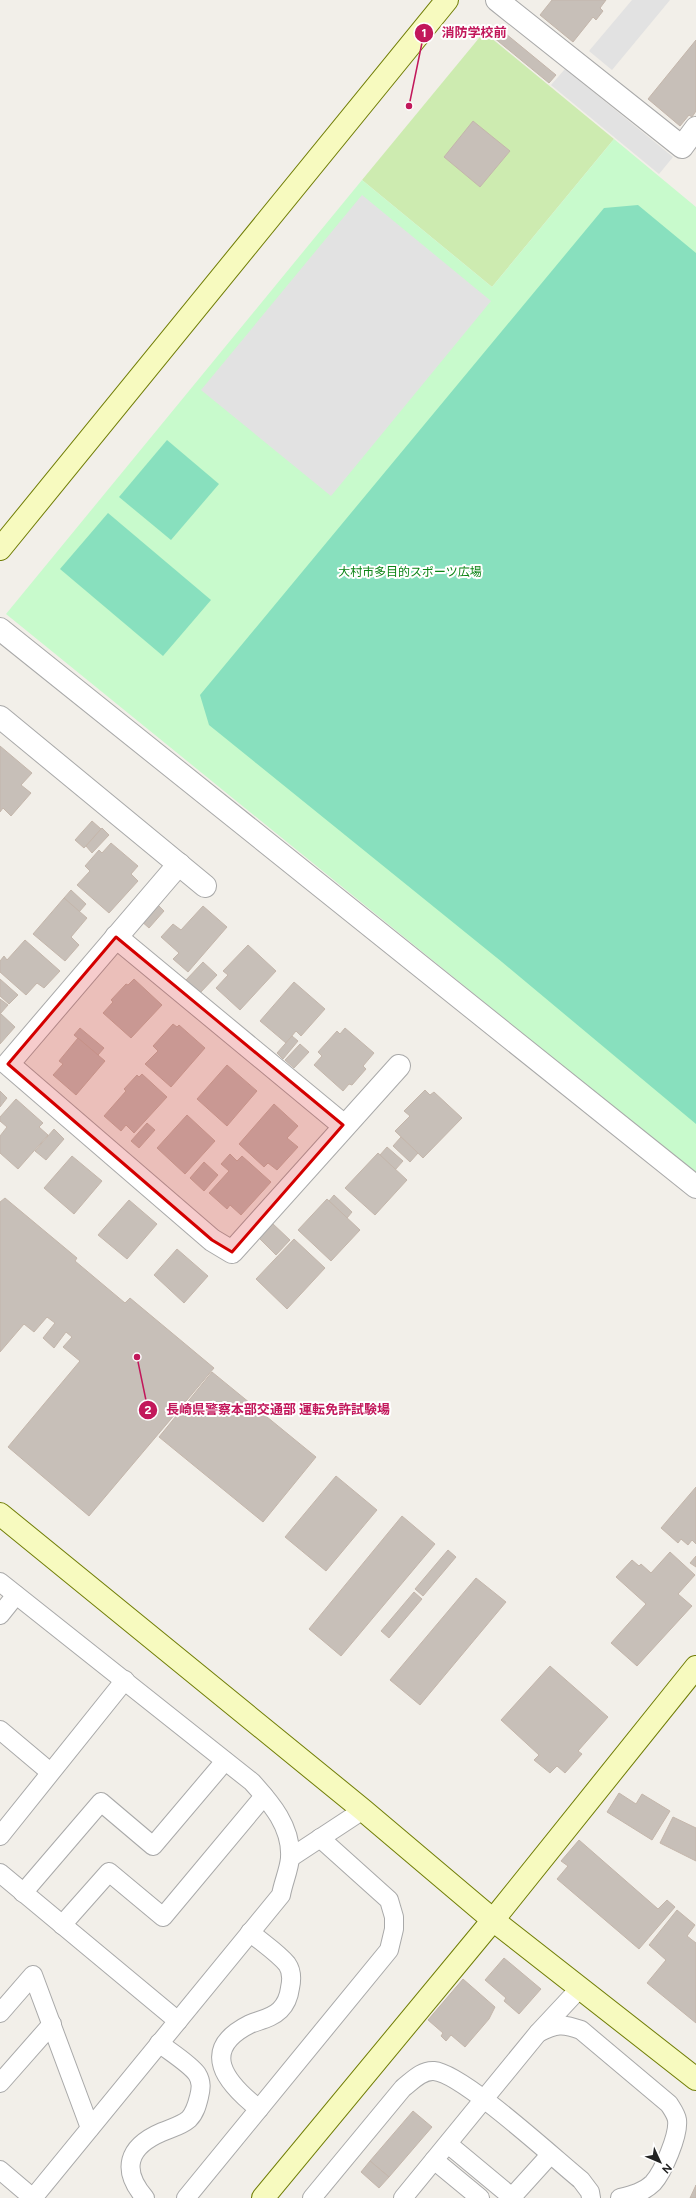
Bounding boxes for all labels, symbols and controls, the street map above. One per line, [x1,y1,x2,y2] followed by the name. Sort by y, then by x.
[414,20,515,45] callout: 消防学校前
[441,25,507,40] text: 消防学校前
[421,26,427,40] text: 1
[338,565,482,579] park label: 大村市多目的スポーツ広場
[138,1397,398,1422] callout: 長崎県警察本部交通部 運転免許試験場
[166,1402,390,1417] text: 長崎県警察本部交通部 運転免許試験場
[145,1403,152,1417] text: 2
[640,2142,680,2182] north arrow
[659,2161,674,2176] text: N

